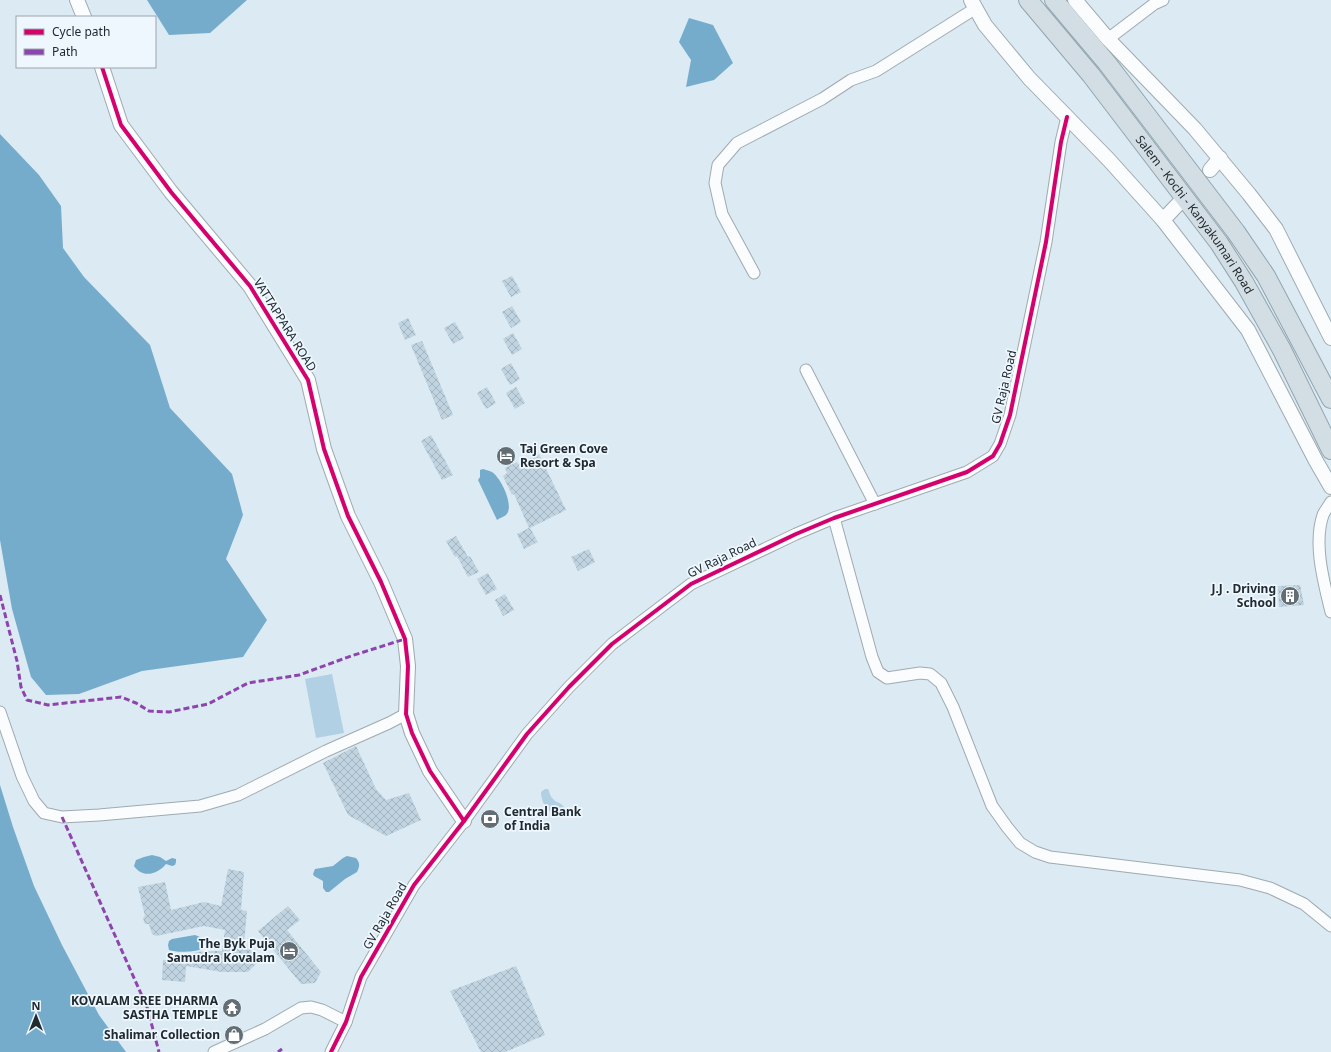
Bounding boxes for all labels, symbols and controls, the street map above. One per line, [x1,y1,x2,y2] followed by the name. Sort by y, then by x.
[16,16,156,68] legend
[52,23,110,40] text: Cycle path
[52,43,78,60] text: Path
[1132,132,1258,297] street label: Salem - Kochi - Kanyakumari Road
[250,275,321,375] street label: VATTAPPARA ROAD
[987,348,1020,425] street label: GV Raja Road
[520,440,608,471] place label: Taj Green Cove Resort & Spa
[495,445,517,467] hotel icon: Taj Green Cove Resort & Spa
[684,533,759,582] street label: GV Raja Road
[1211,580,1276,611] place label: J.J . Driving School
[1279,585,1301,607] building icon: J.J . Driving School
[504,803,582,834] place label: Central Bank of India
[479,808,501,830] bank icon: Central Bank of India
[358,879,411,952] street label: GV Raja Road
[167,935,275,966] place label: The Byk Puja Samudra Kovalam
[278,940,300,962] hotel icon: The Byk Puja Samudra Kovalam
[71,992,219,1023] place label: KOVALAM SREE DHARMA SASTHA TEMPLE
[16,996,56,1036] north arrow
[221,997,243,1019] temple icon: KOVALAM SREE DHARMA SASTHA TEMPLE
[32,998,40,1013] text: N
[223,1024,245,1046] shop icon: Shalimar Collection
[104,1026,220,1043] place label: Shalimar Collection

